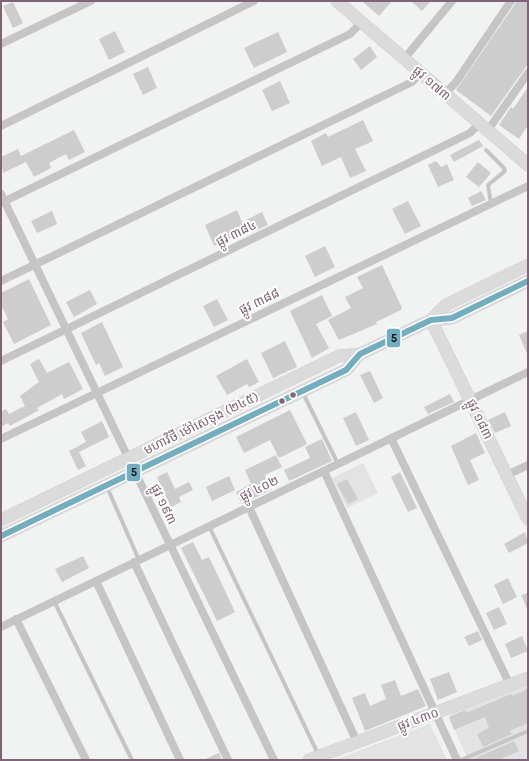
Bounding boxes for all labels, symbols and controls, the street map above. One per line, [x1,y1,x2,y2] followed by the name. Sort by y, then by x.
[408,63,454,106] street label: ផ្លូវ ១៧៣
[213,217,260,253] street label: ផ្លូវ ៣៨៤
[236,285,283,321] street label: ផ្លូវ ៣៨៨
[386,328,401,348] line badge: 5
[391,332,397,345] text: 5
[141,387,261,458] street label: មហាវិថី ម៉ៅសេទុង (២៤៥)
[288,390,298,400] unlabelled marker
[277,396,287,406] unlabelled marker
[460,396,496,443] street label: ផ្លូវ ១៨៣
[126,463,141,482] line badge: 5
[131,466,137,479] text: 5
[237,472,283,507] street label: ផ្លូវ ៤០២
[144,481,180,528] street label: ផ្លូវ ១៩៣
[395,705,442,737] street label: ផ្លូវ ៤៣០

